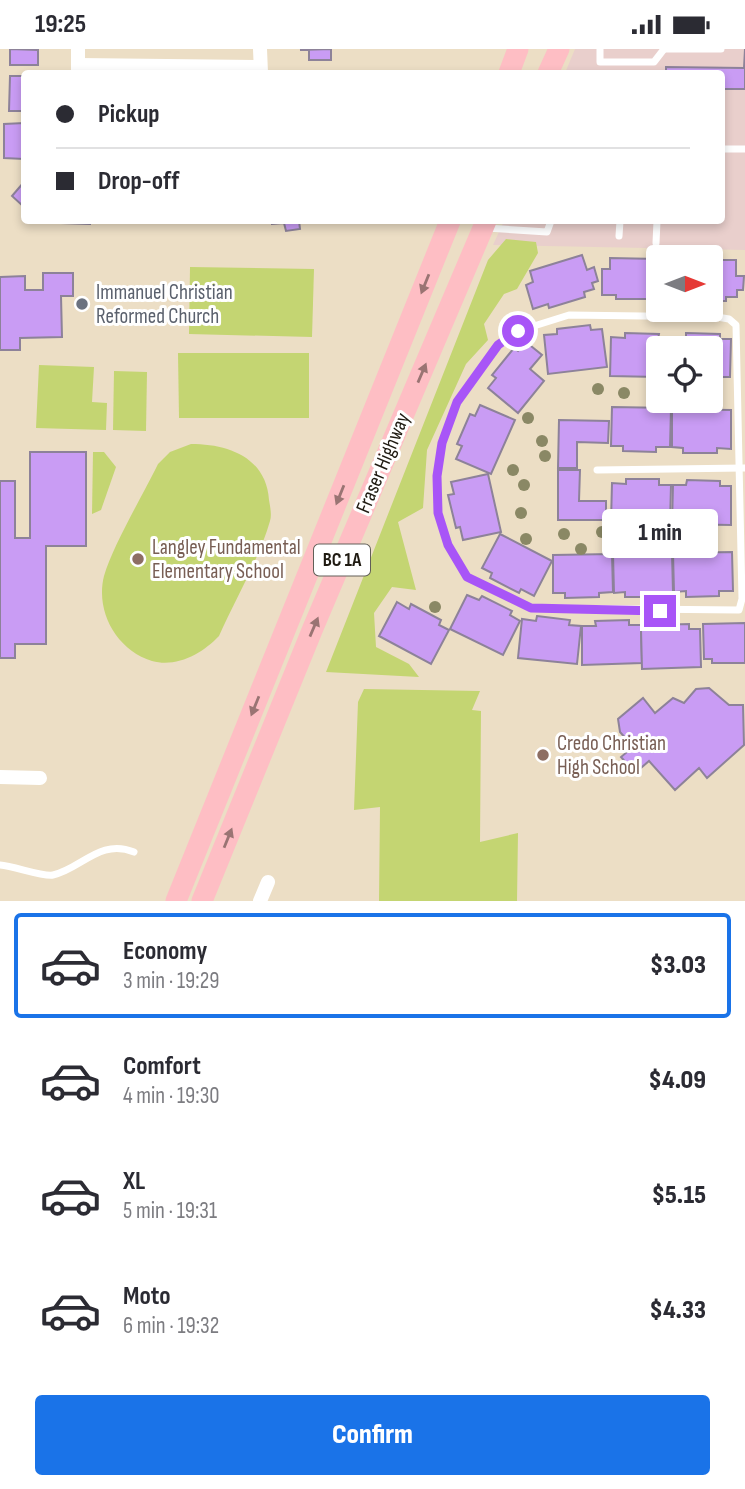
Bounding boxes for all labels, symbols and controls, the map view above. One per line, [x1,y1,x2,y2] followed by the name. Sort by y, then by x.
[35,9,86,40] text: 19:25
[98,99,160,130] text: Pickup
[98,166,179,197] text: Drop-off
[646,245,723,322] north arrow
[646,245,723,413] map controls
[419,274,430,295] one-way arrow
[96,280,233,329] place label: Immanuel Christian Reformed Church
[74,296,90,312] marker: Immanuel Christian Reformed Church
[502,315,534,347] route start
[646,336,723,413] button: locate
[416,362,427,383] one-way arrow
[351,409,415,517] street label: Fraser Highway
[335,485,346,506] one-way arrow
[602,510,718,559] callout: 1 min
[638,519,682,547] text: 1 min
[152,535,301,584] place label: Langley Fundamental Elementary School
[314,545,370,575] road number: BC 1A
[130,551,146,567] marker: Langley Fundamental Elementary School
[644,595,676,627] route end
[308,616,319,637] one-way arrow
[250,696,261,717] one-way arrow
[557,731,666,780] place label: Credo Christian High School
[535,747,551,763] marker: Credo Christian High School
[223,827,234,848] one-way arrow
[39,934,102,997] icon: car
[123,936,207,967] text: Economy
[650,950,706,981] text: $3.03
[123,967,219,995] text: 3 min · 19:29
[39,1049,102,1112] icon: car
[123,1051,201,1082] text: Comfort
[649,1065,706,1096] text: $4.09
[123,1082,220,1110] text: 4 min · 19:30
[39,1164,102,1227] icon: car
[123,1166,145,1197] text: XL
[652,1180,706,1211] text: $5.15
[123,1197,217,1225] text: 5 min · 19:31
[39,1279,102,1342] icon: car
[123,1281,171,1312] text: Moto
[650,1295,706,1326] text: $4.33
[123,1312,219,1340] text: 6 min · 19:32
[35,1395,710,1475] button: Confirm

